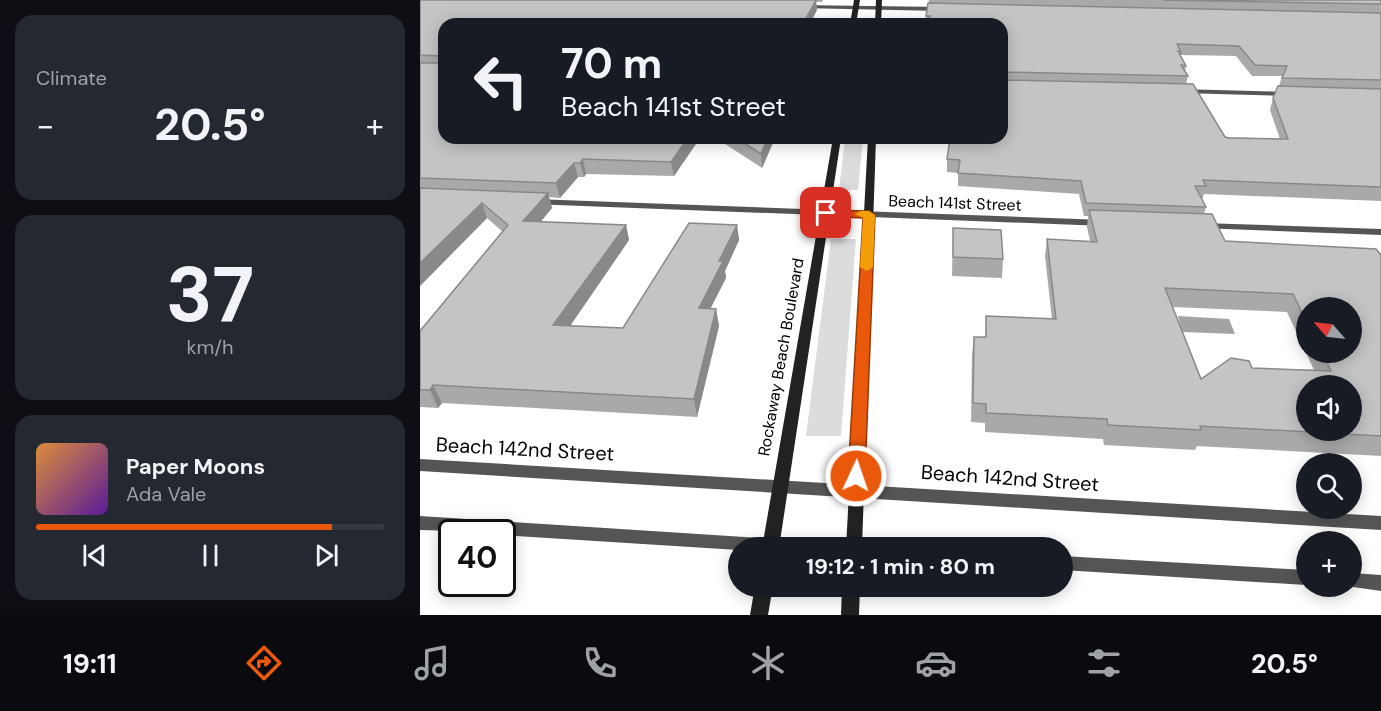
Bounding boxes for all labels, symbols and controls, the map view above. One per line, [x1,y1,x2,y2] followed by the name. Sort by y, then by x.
[561,36,662,91] text: 70 m
[462,42,540,120] icon: left
[36,65,107,91] text: Climate
[561,89,786,124] text: Beach 141st Street
[154,95,266,154] text: 20.5°
[36,104,54,147] text: −
[366,104,384,147] text: +
[800,187,851,238] pin
[888,190,1022,216] street label: Beach 141st Street
[809,196,842,229] icon: arrive
[166,244,254,345] text: 37
[753,256,809,458] street label: Rockaway Beach Boulevard
[1296,297,1362,363] north arrow
[1296,297,1362,597] map controls
[186,334,234,360] text: km/h
[1296,375,1362,441] button: sound
[435,431,615,467] street label: Beach 142nd Street
[824,444,888,508] position arrow
[126,452,265,481] text: Paper Moons
[1296,453,1362,519] button: search
[920,459,1100,497] street label: Beach 142nd Street
[126,481,206,507] text: Ada Vale
[438,519,516,597] speed limit sign: 40
[1296,531,1362,597] button: +
[78,539,111,572] icon: previous
[194,539,227,572] icon: pause
[310,539,343,572] icon: next
[806,552,995,581] text: 19:12 · 1 min · 80 m
[243,642,285,684] icon: directions
[411,642,453,684] icon: music
[579,642,621,684] icon: phone
[747,642,789,684] icon: climate
[915,642,957,684] icon: car
[1083,642,1125,684] icon: filters
[63,646,117,681] text: 19:11
[1251,646,1318,681] text: 20.5°

